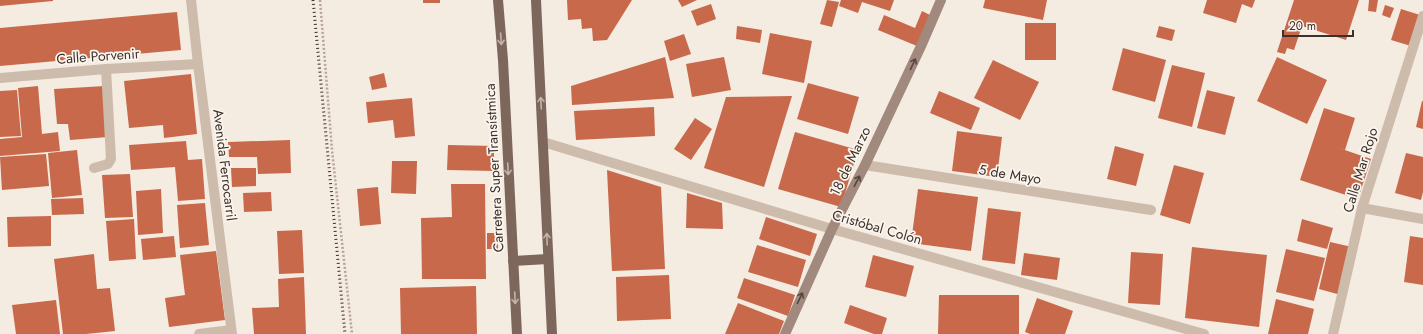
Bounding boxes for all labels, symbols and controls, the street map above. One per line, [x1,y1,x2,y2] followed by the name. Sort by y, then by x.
[1283,12,1353,38] scale bar
[1289,17,1316,35] text: 20 m
[497,32,505,45] one-way arrow
[56,43,140,69] street label: Calle Porvenir
[910,58,917,70] one-way arrow
[480,83,508,253] street label: Carretera Super Transístmica
[538,97,545,110] one-way arrow
[208,108,242,222] street label: Avenida Ferrocarril
[825,123,876,199] street label: 18 de Marzo
[1338,125,1383,215] street label: Calle Mar Rojo
[977,159,1043,189] street label: 5 de Mayo
[504,162,512,175] one-way arrow
[853,175,861,187] one-way arrow
[830,205,924,249] street label: Cristóbal Colón
[544,233,551,246] one-way arrow
[511,292,519,305] one-way arrow
[797,293,804,305] one-way arrow

